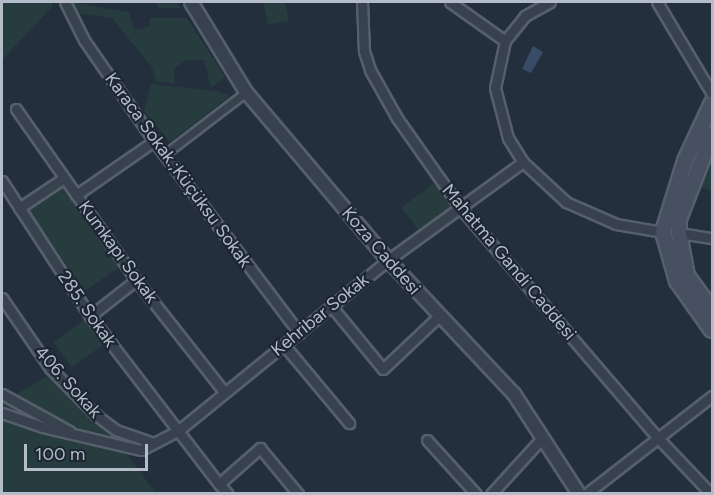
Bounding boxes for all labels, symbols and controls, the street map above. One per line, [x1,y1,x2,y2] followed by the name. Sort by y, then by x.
[100,68,256,272] street label: Karaca Sokak.;Küçüksu Sokak
[437,180,581,344] street label: Mahatma Gandi Caddesi
[74,197,162,307] street label: Kumkapı Sokak
[337,203,425,299] street label: Koza Caddesi
[53,267,121,351] street label: 285. Sokak
[267,269,373,361] street label: Kehribar Sokak
[30,342,106,422] street label: 406. Sokak
[27,432,152,470] scale bar
[35,443,85,465] text: 100 m

